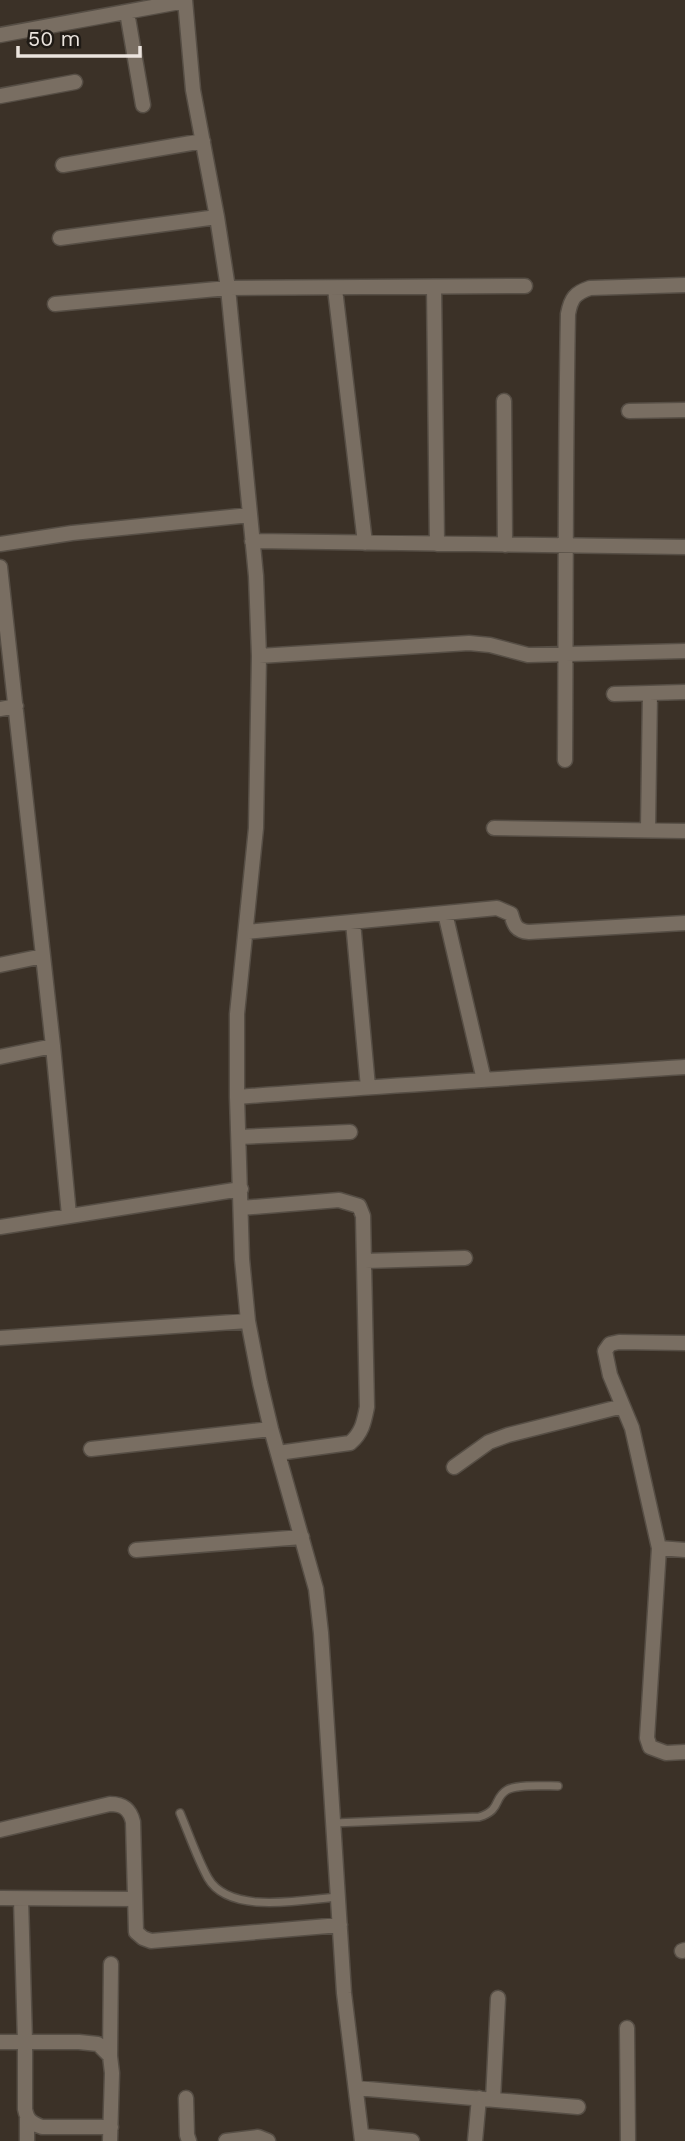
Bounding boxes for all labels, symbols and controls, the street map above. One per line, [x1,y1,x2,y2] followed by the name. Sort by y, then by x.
[18,14,140,58] scale bar
[28,26,80,51] text: 50 m

